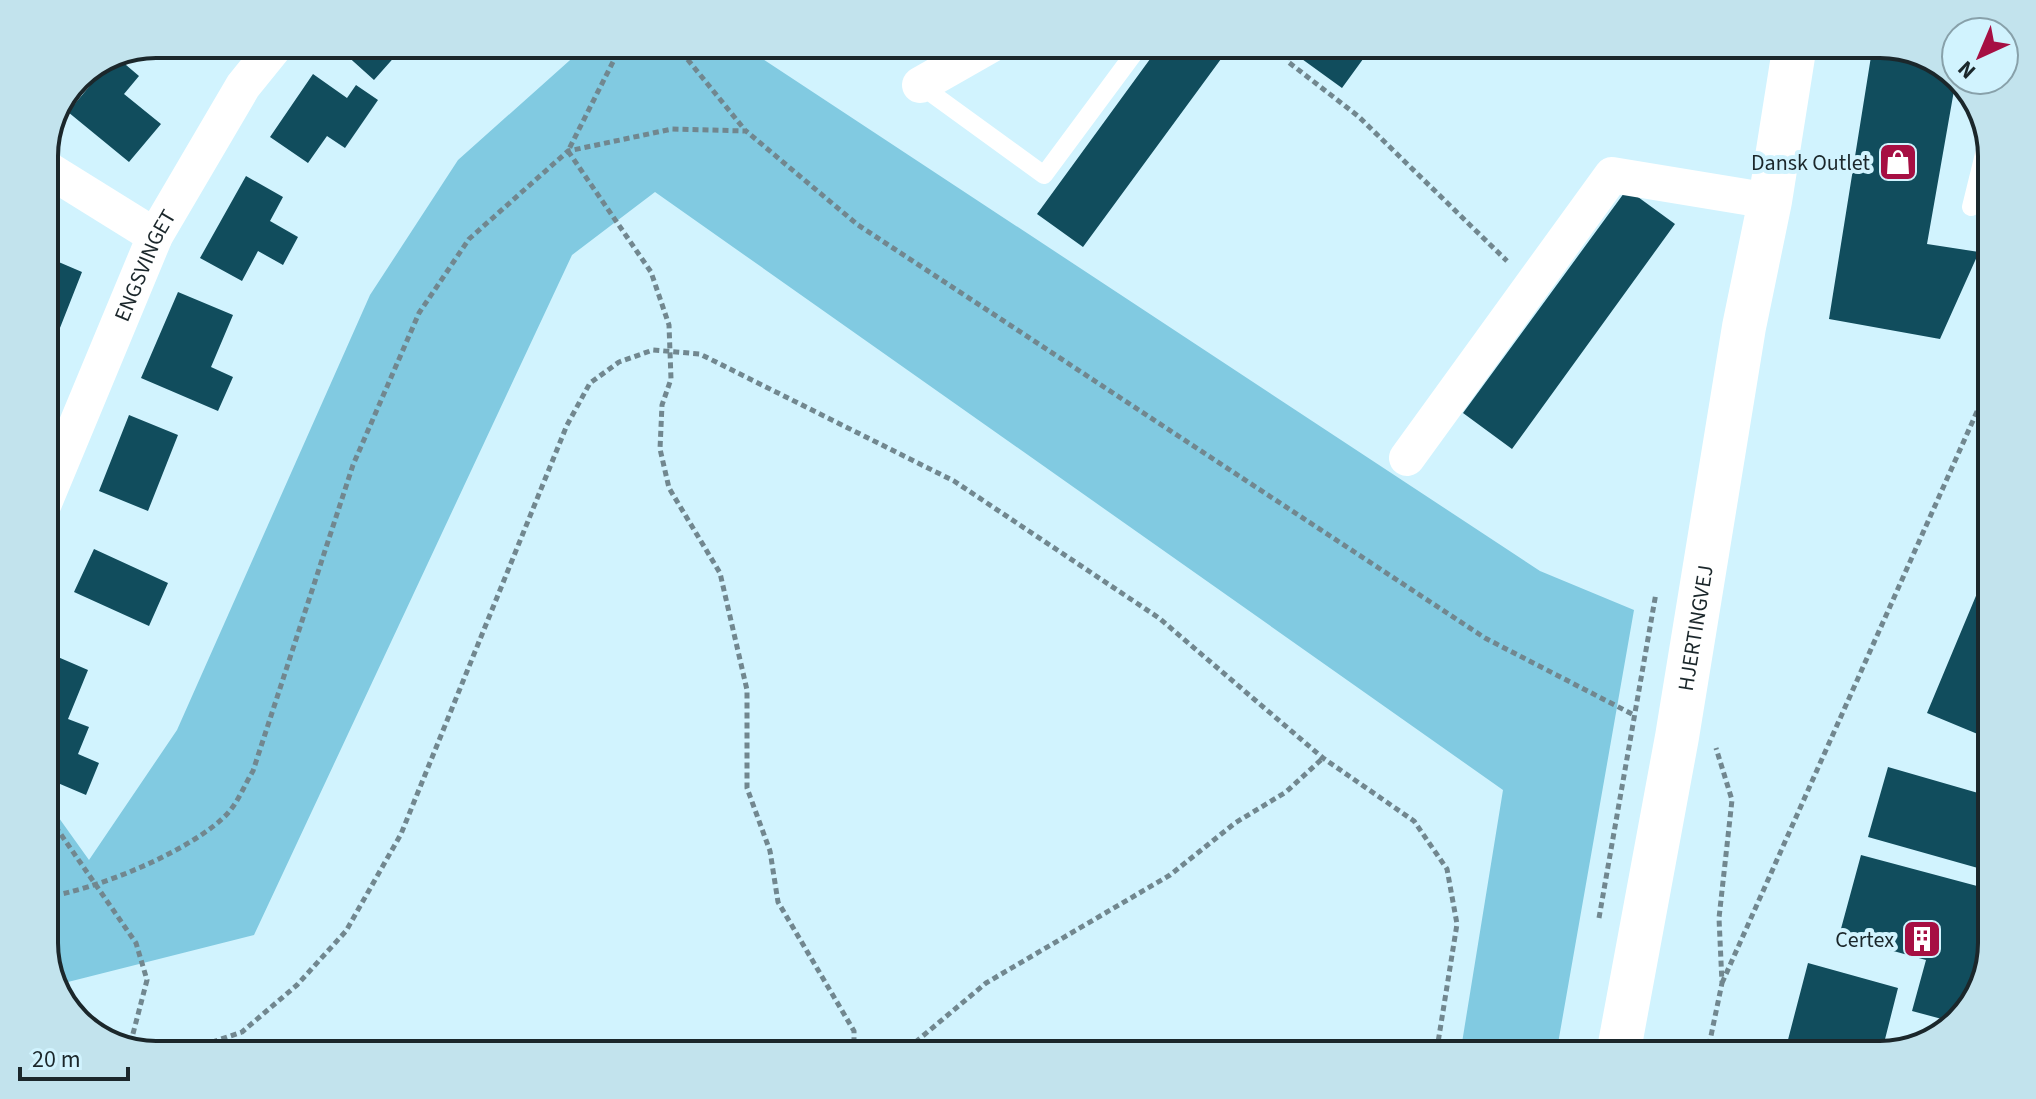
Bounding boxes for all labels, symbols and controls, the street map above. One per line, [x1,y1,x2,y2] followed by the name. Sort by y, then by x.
[1940,16,2020,96] north arrow
[1950,53,1983,86] text: N
[1877,141,1919,183] shop icon: Dansk Outlet
[1751,147,1871,179] place label: Dansk Outlet
[106,204,184,326] street label: ENGSVINGET
[1670,563,1722,693] street label: HJERTINGVEJ
[1901,918,1943,960] building icon: Certex
[1835,924,1894,956] place label: Certex
[20,1031,128,1081] scale bar
[32,1042,81,1077] text: 20 m

